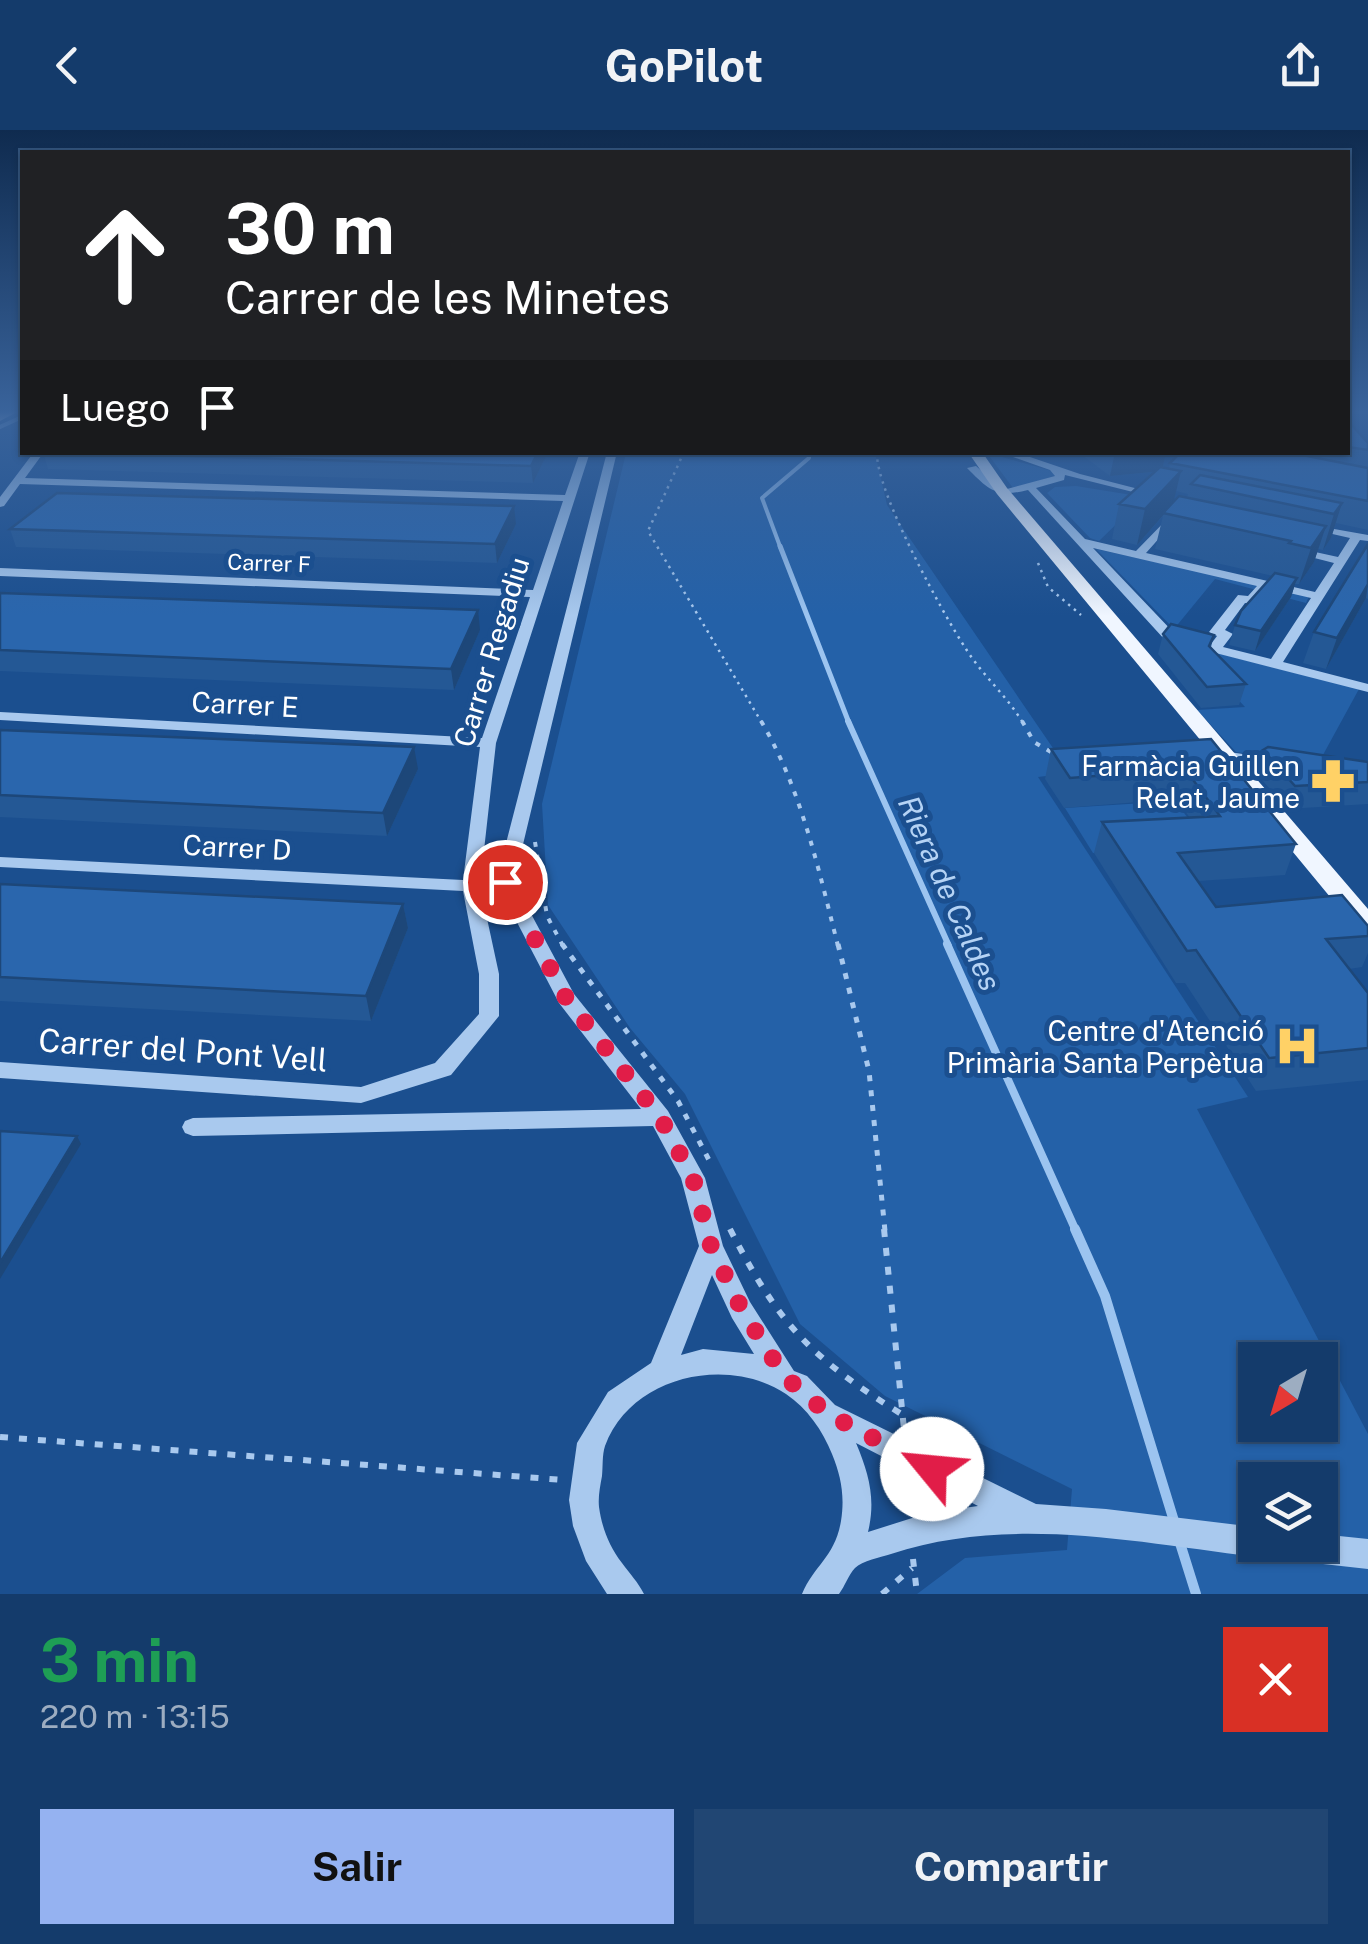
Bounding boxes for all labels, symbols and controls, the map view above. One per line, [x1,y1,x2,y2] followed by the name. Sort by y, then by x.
[40,38,95,93] icon: back
[1273,38,1328,93] icon: share
[605,39,763,92] text: GoPilot
[225,187,395,270] text: 30 m
[60,190,190,320] icon: ahead
[225,271,670,324] text: Carrer de les Minetes
[190,380,245,435] icon: arrive
[60,385,170,430] text: Luego
[227,549,311,577] street label: Carrer F
[446,553,536,751] street label: Carrer Regadiu
[191,685,299,723] street label: Carrer E
[1081,749,1300,814] place label: Farmàcia Guillen Relat, Jaume
[1309,757,1357,805] pharmacy icon: Farmàcia Guillen Relat, Jaume
[891,790,1009,996] water label: Riera de Caldes
[182,828,292,866] street label: Carrer D
[463,840,548,925] pin
[478,855,533,910] icon: arrive
[947,1014,1264,1079] place label: Centre d'Atenció Primària Santa Perpètua
[37,1021,329,1079] street label: Carrer del Pont Vell
[1273,1022,1321,1070] hospital icon: Centre d'Atenció Primària Santa Perpètua
[1238,1342,1338,1442] north arrow
[1238,1342,1338,1562] map controls
[880,1417,984,1521] position arrow
[1238,1462,1338,1562] button: layers
[40,1625,199,1696] text: 3 min
[1223,1627,1328,1732] button: close
[40,1698,230,1735] text: 220 m · 13:15
[40,1809,674,1924] button: Salir
[694,1809,1328,1924] button: Compartir

